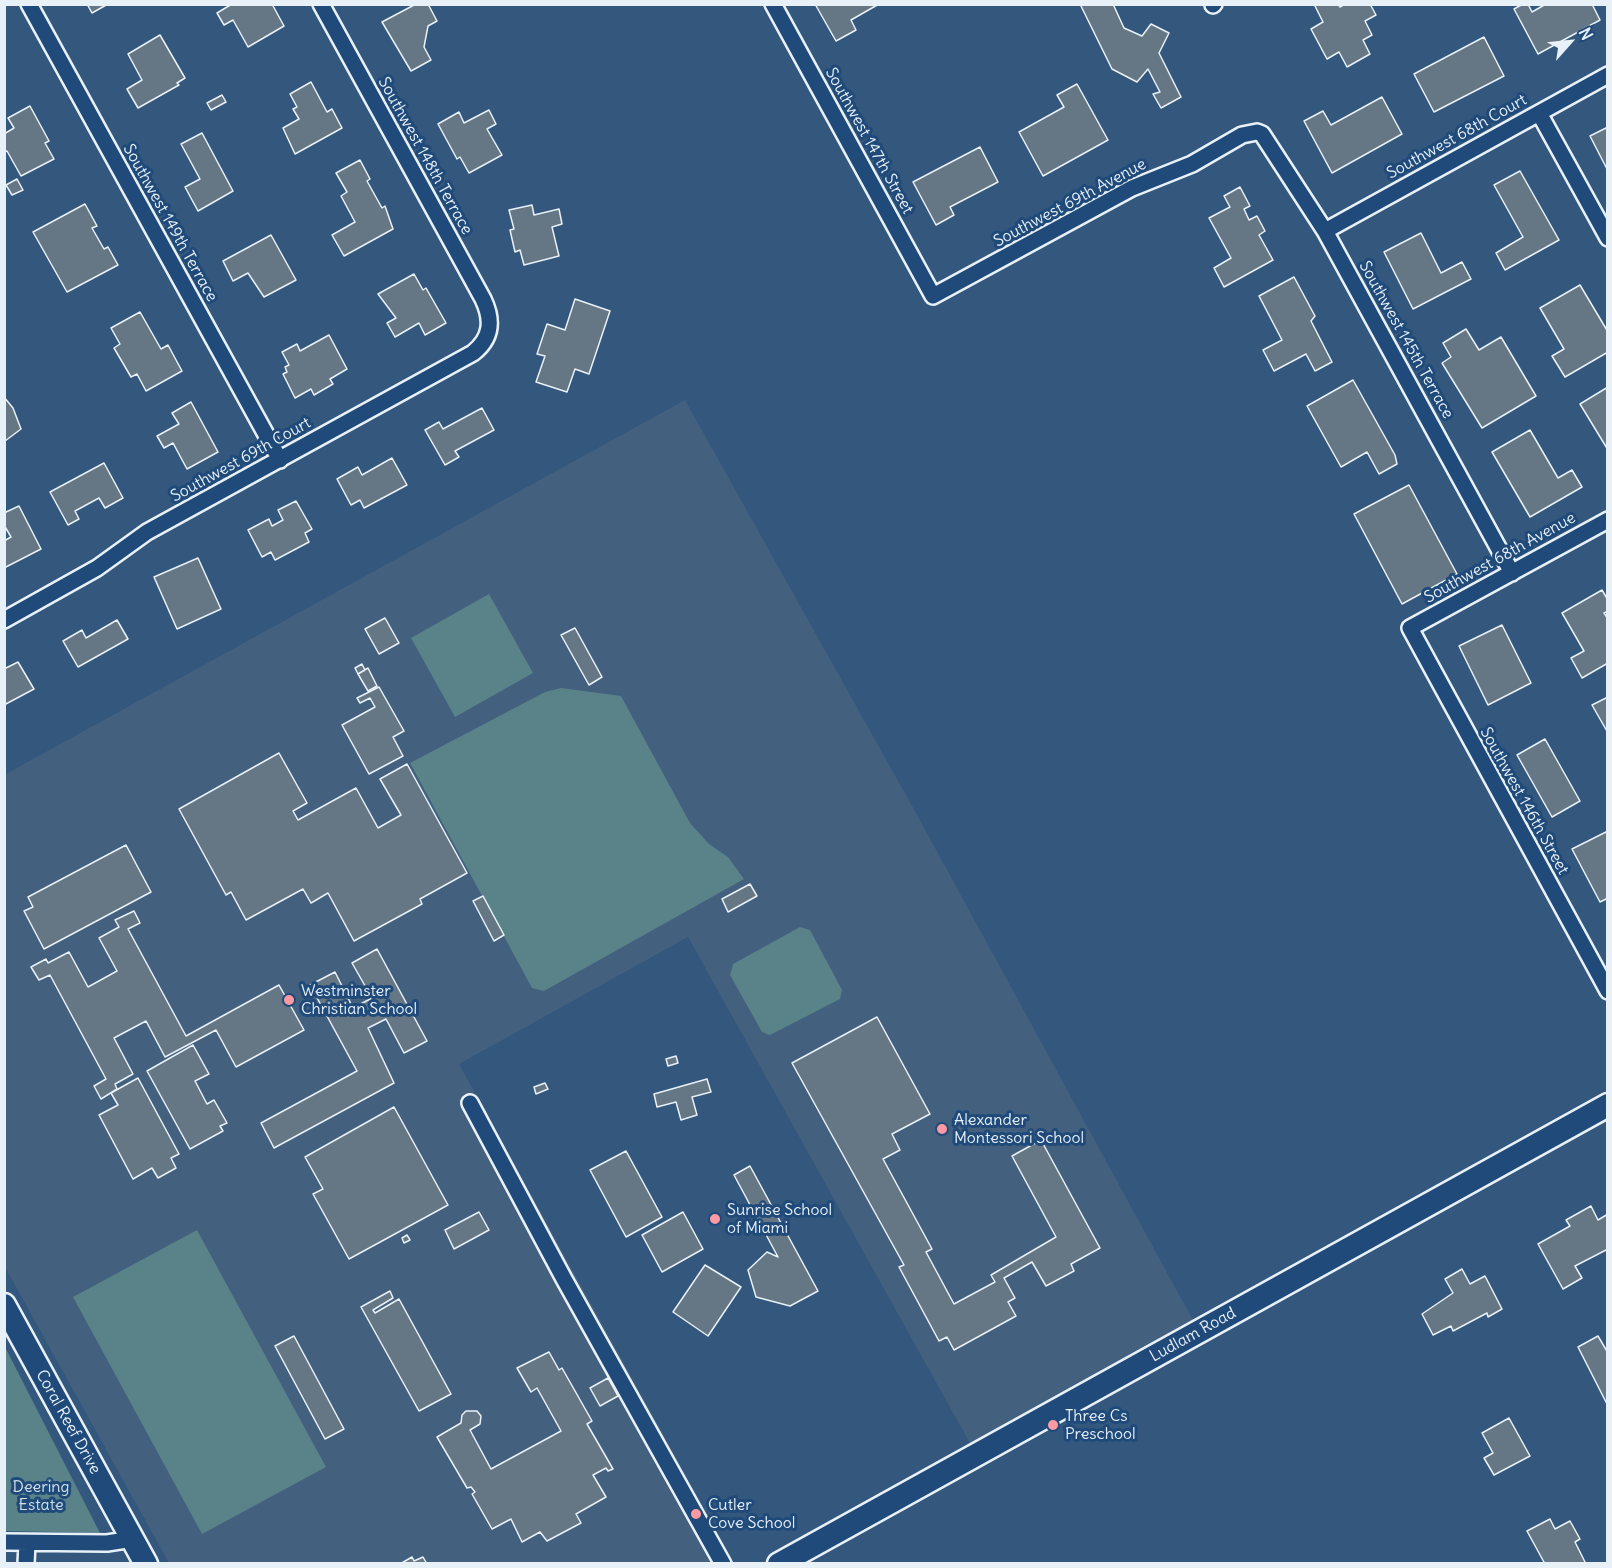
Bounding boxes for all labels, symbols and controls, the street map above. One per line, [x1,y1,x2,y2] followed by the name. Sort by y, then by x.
[1540,12,1600,72] north arrow
[1575,24,1597,43] text: N
[821,65,917,217] street label: Southwest 147th Street
[374,74,476,238] street label: Southwest 148th Terrace
[1384,91,1530,183] street label: Southwest 68th Court
[119,141,221,305] street label: Southwest 149th Terrace
[990,155,1150,251] street label: Southwest 69th Avenue
[1355,258,1457,422] street label: Southwest 145th Terrace
[168,414,314,506] street label: Southwest 69th Court
[1421,508,1579,608] street label: Southwest 68th Avenue
[1476,724,1572,878] street label: Southwest 146th Street
[301,981,417,1019] place label: Westminster Christian School
[282,993,296,1007] marker: Westminster Christian School
[954,1110,1084,1148] place label: Alexander Montessori School
[935,1122,949,1136] marker: Alexander Montessori School
[727,1200,832,1238] place label: Sunrise School of Miami
[708,1212,722,1226] marker: Sunrise School of Miami
[1147,1304,1239,1366] street label: Ludlam Road
[31,1367,105,1477] street label: Coral Reef Drive
[1065,1406,1136,1444] place label: Three Cs Preschool
[1046,1418,1060,1432] marker: Three Cs Preschool
[13,1477,69,1515] park label: Deering Estate
[708,1495,795,1533] place label: Cutler Cove School
[689,1507,703,1521] marker: Cutler Cove School

